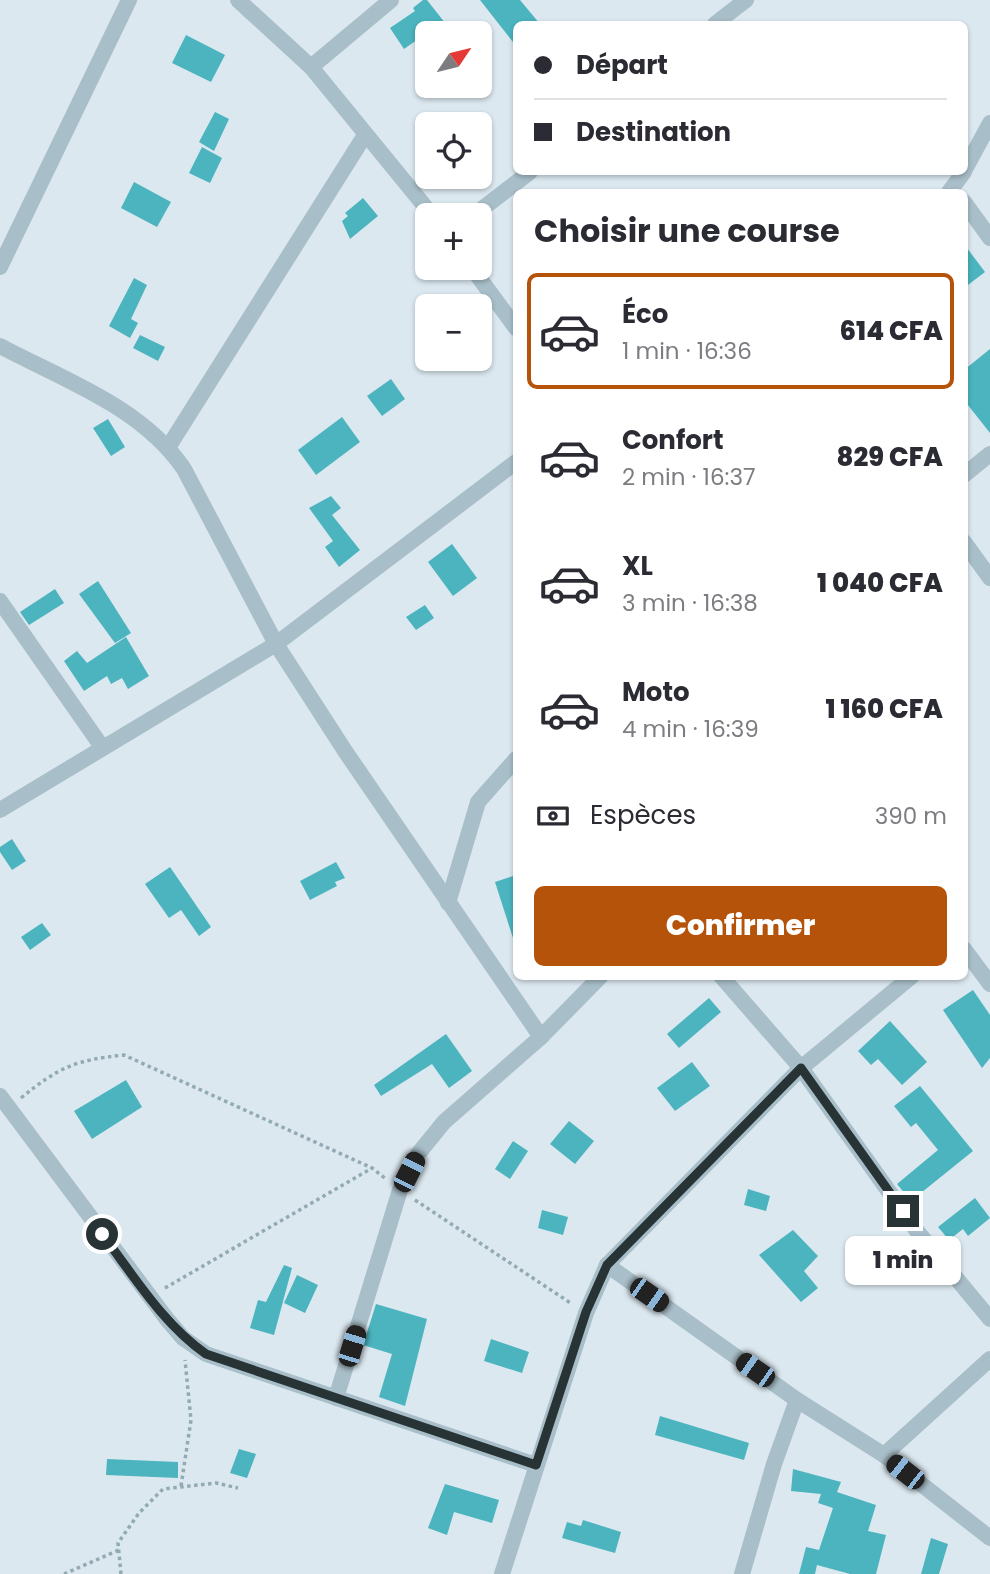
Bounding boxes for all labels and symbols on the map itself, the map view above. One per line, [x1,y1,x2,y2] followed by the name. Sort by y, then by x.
[415,21,492,98] north arrow
[391,1149,428,1195] car
[887,1195,919,1227] route end
[86,1218,118,1250] route start
[845,1236,961,1284] callout: 1 min
[626,1274,673,1316] car
[336,1323,369,1369] car
[732,1349,779,1391] car
[882,1451,929,1493] car

